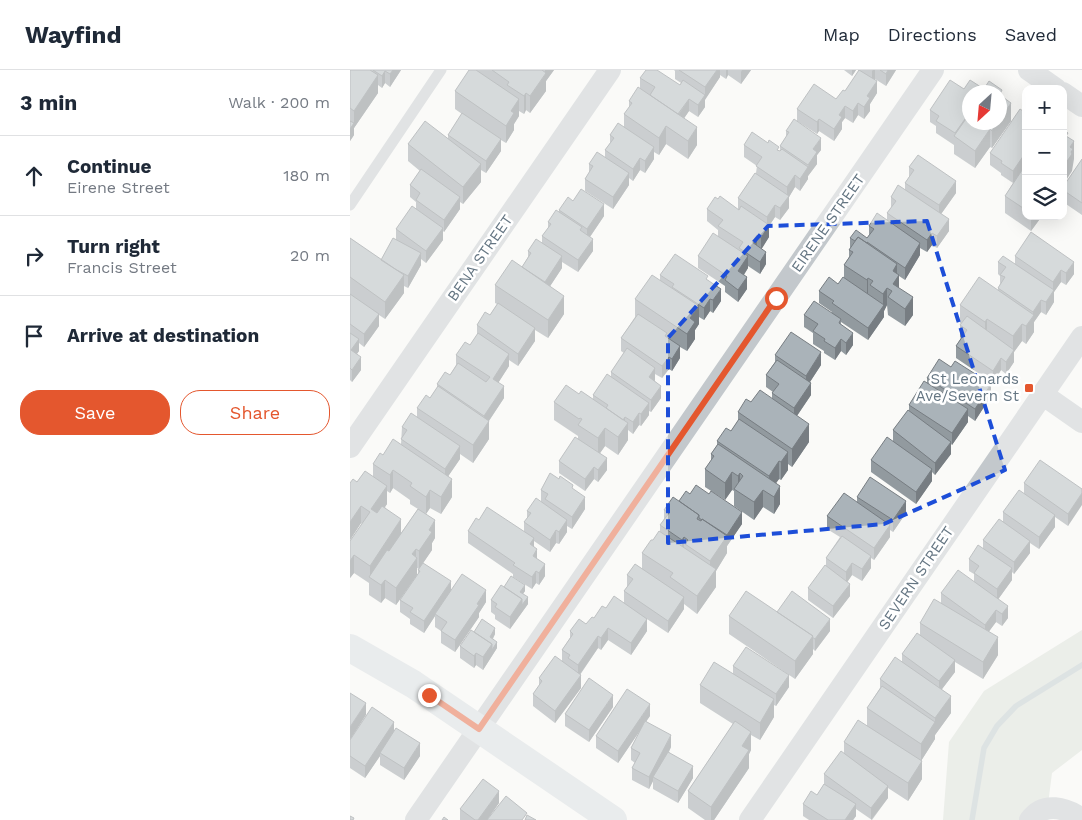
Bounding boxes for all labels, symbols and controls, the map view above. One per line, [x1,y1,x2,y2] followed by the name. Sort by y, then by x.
[25,21,121,49] text: Wayfind
[823,24,860,45] text: Map
[888,24,977,45] text: Directions
[1005,24,1057,45] text: Saved
[962,85,1007,130] north arrow
[1022,85,1067,220] map controls
[1022,85,1067,130] button: +
[20,90,77,115] text: 3 min
[228,93,330,112] text: Walk · 200 m
[1022,130,1067,175] button: −
[67,155,151,178] text: Continue
[20,162,48,190] icon: ahead
[283,166,330,185] text: 180 m
[787,170,869,276] street label: EIRENE STREET
[1022,175,1067,220] button: layers
[67,178,170,197] text: Eirene Street
[444,211,516,305] street label: BENA STREET
[67,235,160,258] text: Turn right
[20,242,48,270] icon: right
[290,246,330,265] text: 20 m
[67,258,177,277] text: Francis Street
[765,287,788,310] route start
[20,322,48,350] icon: arrive
[67,324,259,347] text: Arrive at destination
[916,370,1020,405] place label: St Leonards Ave/Severn St
[1023,382,1035,394] marker: St Leonards Ave/Severn St
[20,390,170,435] button: Save
[180,390,330,435] button: Share
[875,523,957,633] street label: SEVERN STREET
[418,684,441,707] route end

